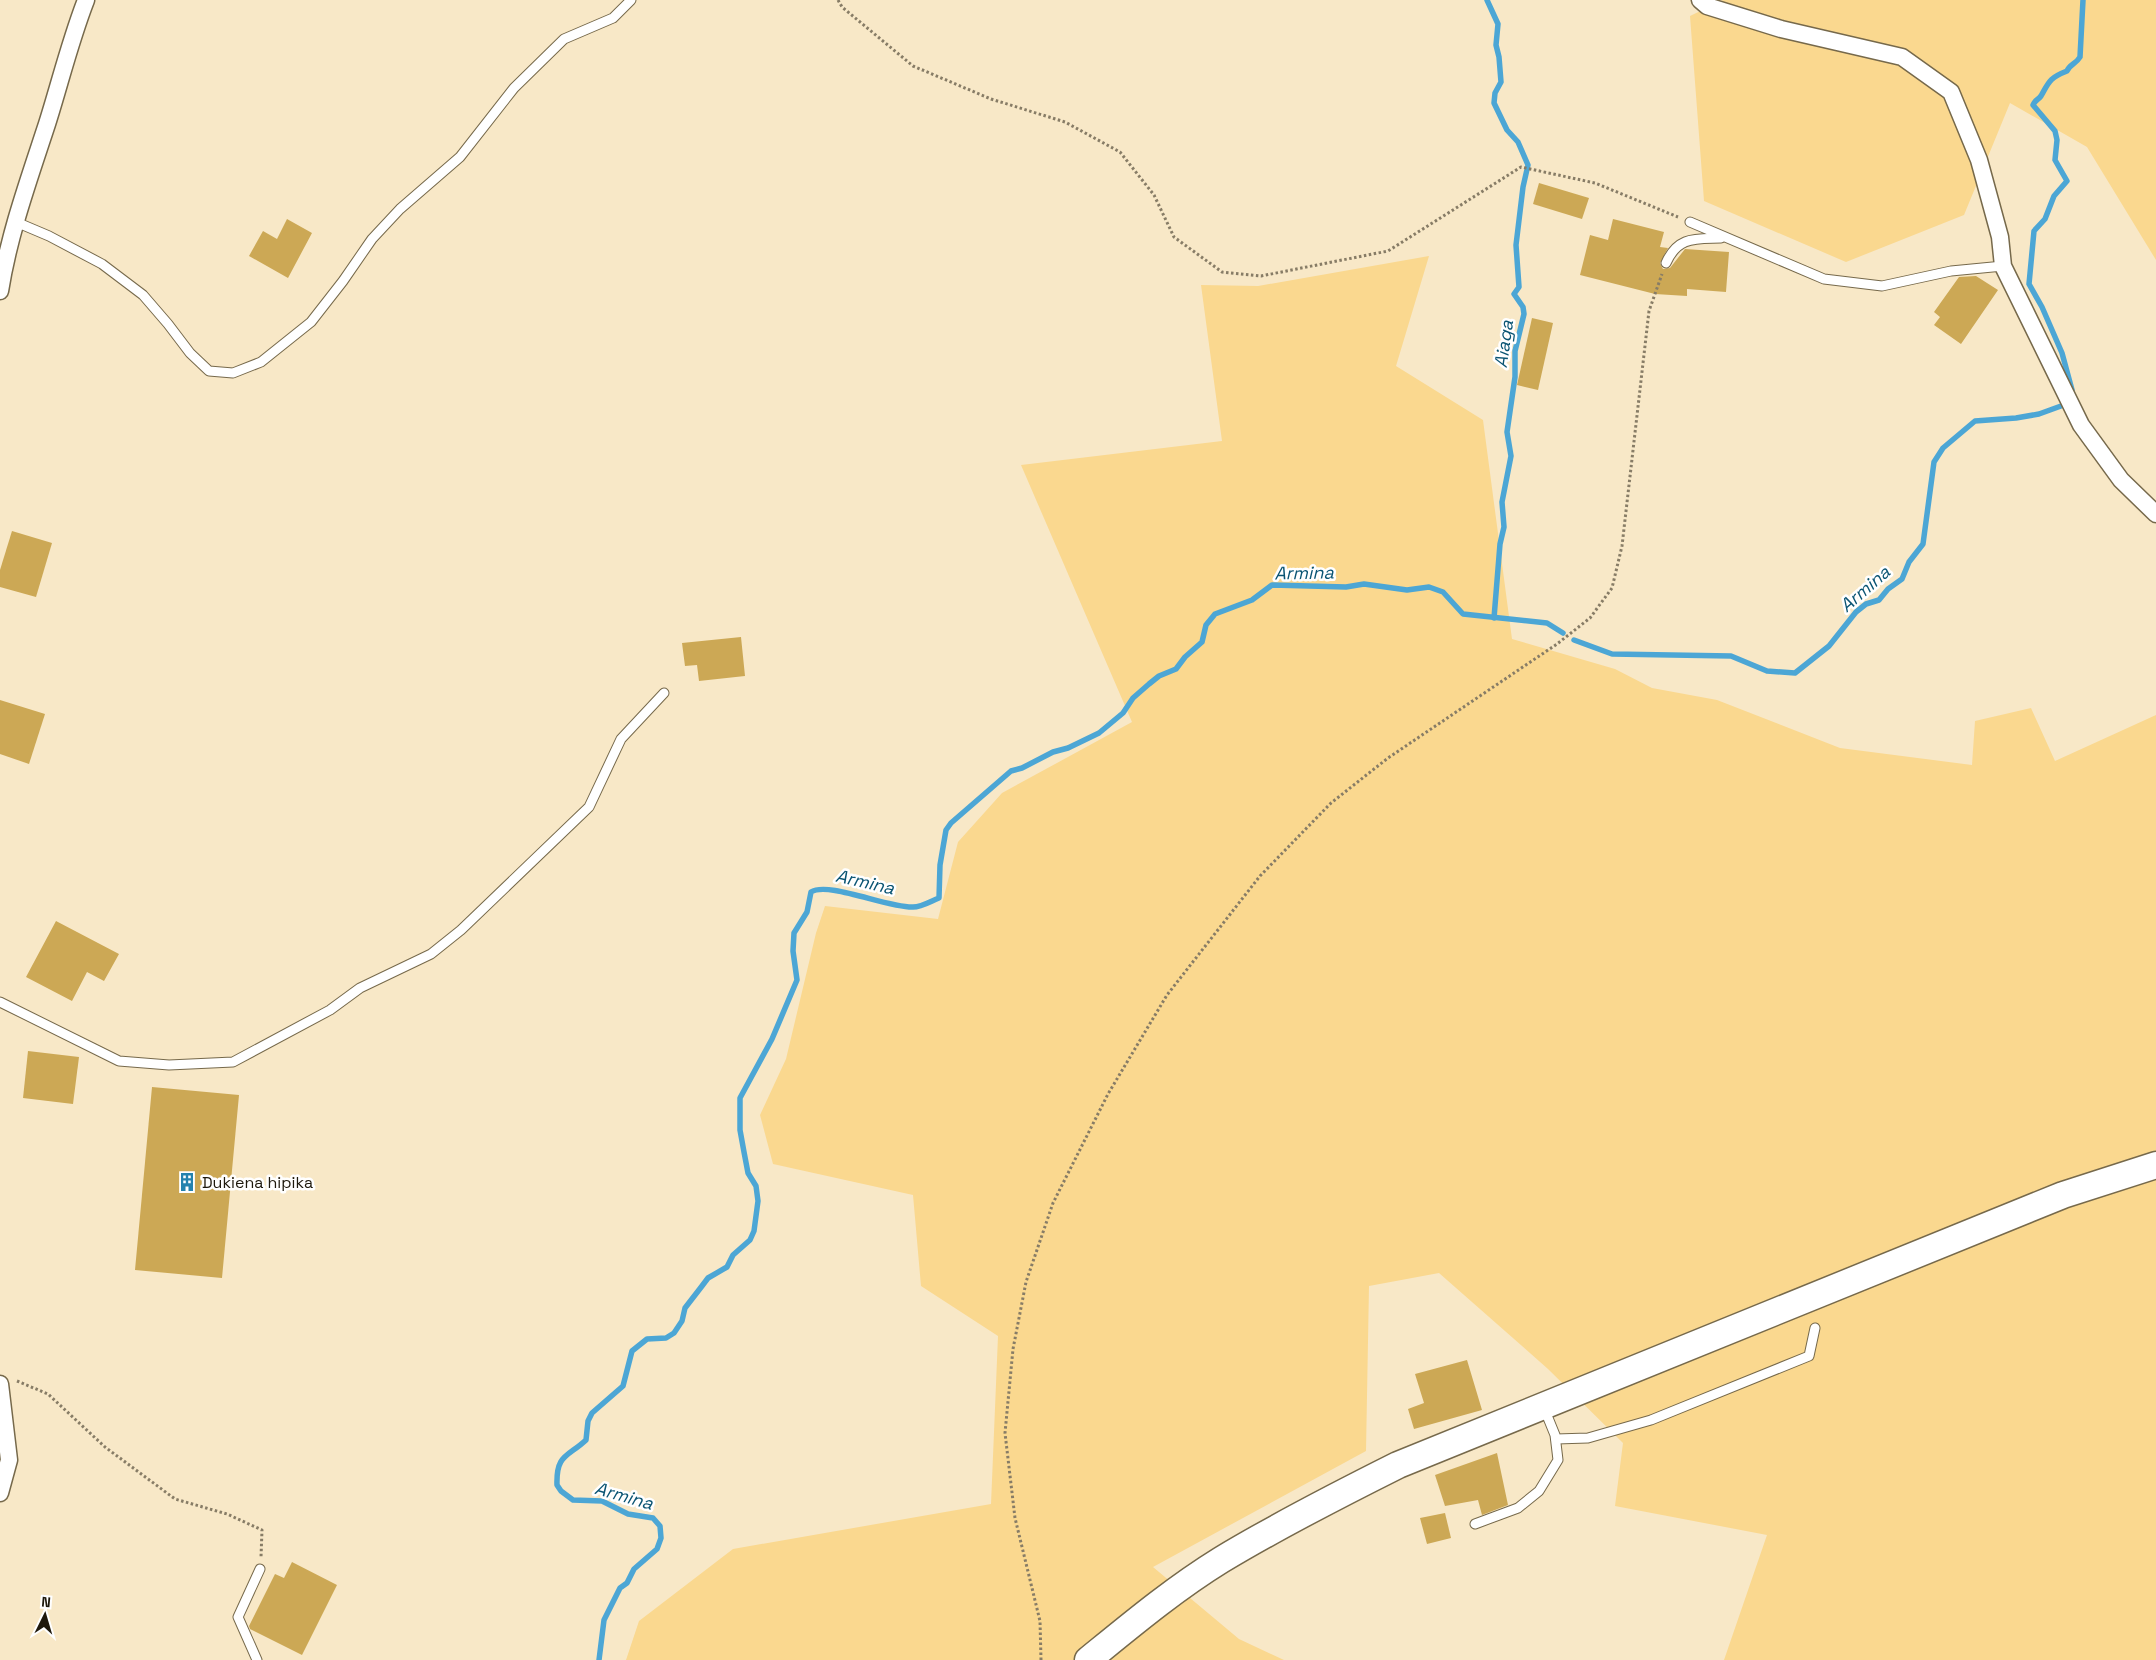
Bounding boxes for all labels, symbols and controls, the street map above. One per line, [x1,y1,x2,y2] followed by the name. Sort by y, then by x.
[1489,318,1518,369] water label: Aiaga
[1274,560,1335,585] water label: Armina
[1835,560,1895,617] water label: Armina
[834,864,897,900] water label: Armina
[176,1171,198,1193] building icon: Dukiena hipika
[202,1172,313,1193] place label: Dukiena hipika
[592,1476,656,1515] water label: Armina
[20,1590,70,1640] north arrow
[41,1593,52,1611] text: N

